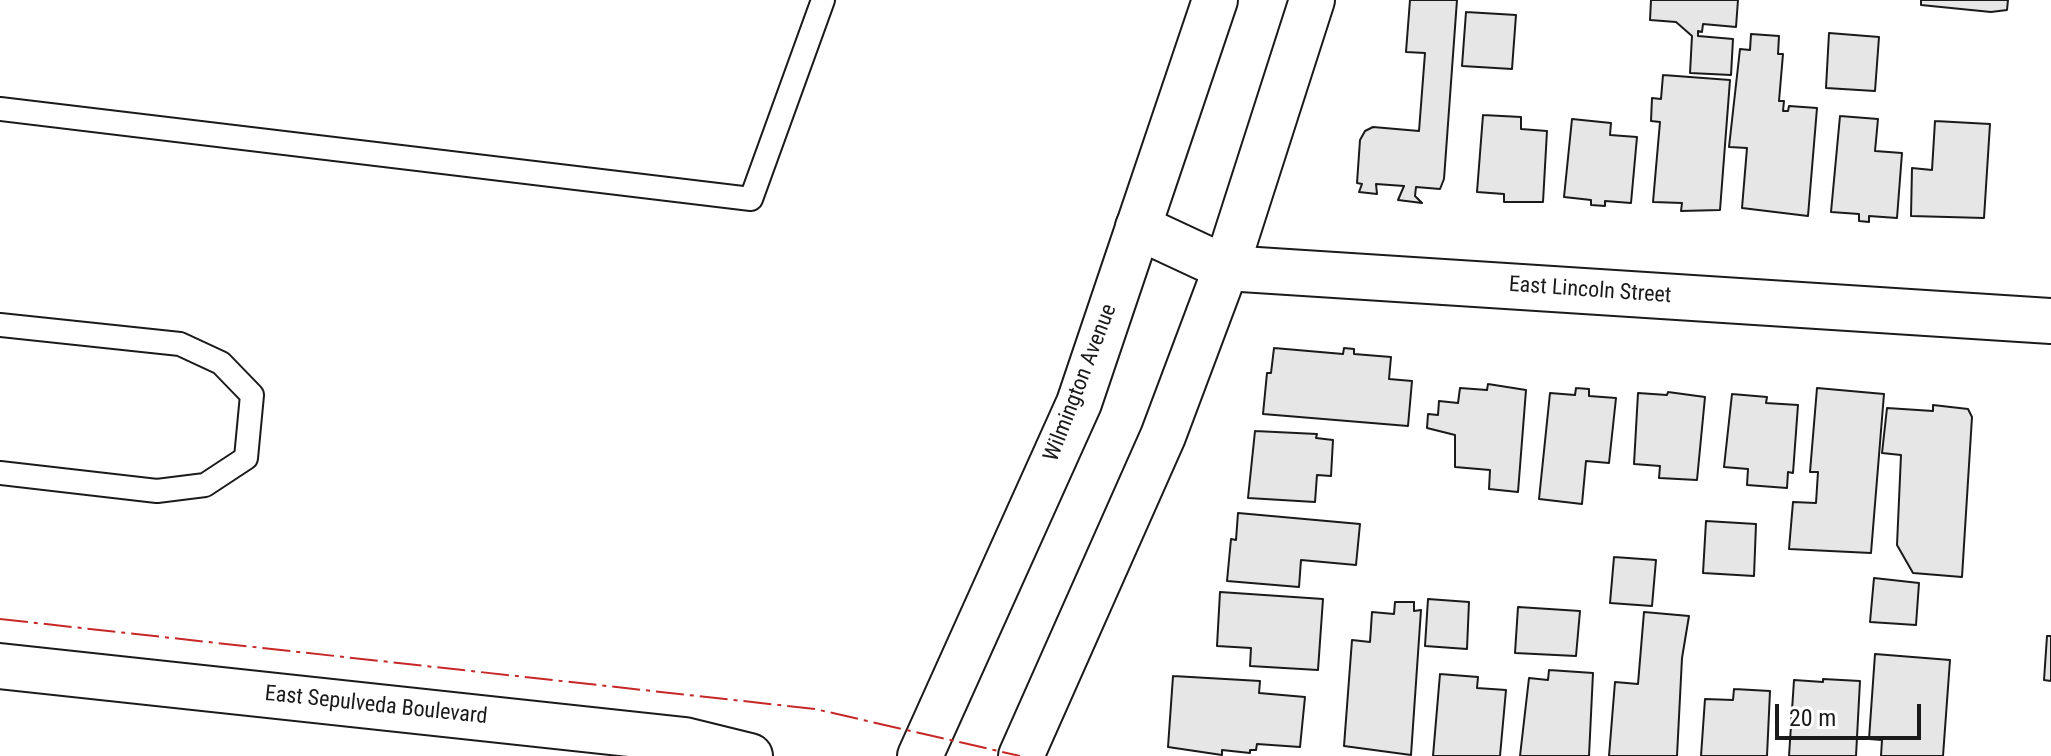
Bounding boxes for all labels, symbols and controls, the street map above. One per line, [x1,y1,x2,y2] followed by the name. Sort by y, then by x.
[1508,272,1672,310] street label: East Lincoln Street
[1039,301,1123,465] street label: Wilmington Avenue
[263,681,489,731] street label: East Sepulveda Boulevard
[1779,688,1925,738] scale bar
[1789,704,1836,732] text: 20 m

